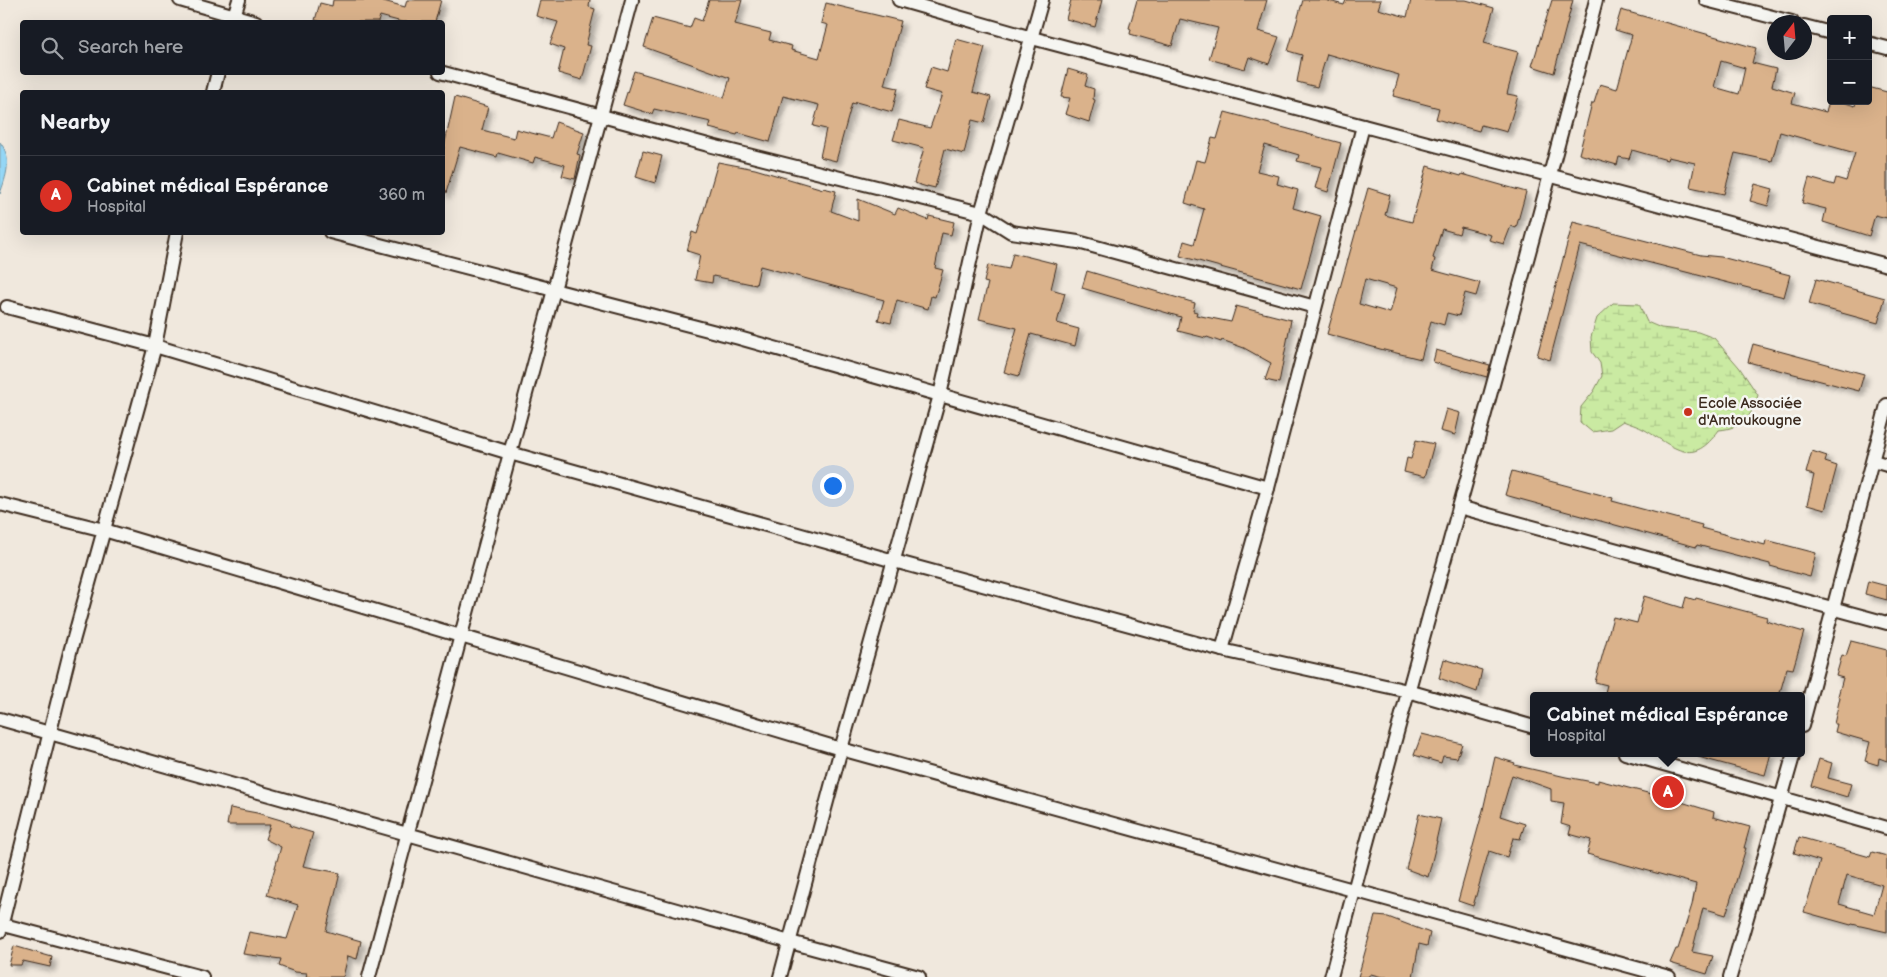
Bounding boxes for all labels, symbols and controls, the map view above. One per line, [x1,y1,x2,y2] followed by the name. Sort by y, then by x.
[1767,15,1812,60] north arrow
[1827,15,1872,105] map controls
[1827,15,1872,60] button: +
[20,20,445,75] search box
[38,34,66,62] icon: search
[78,36,183,59] text: Search here
[1827,60,1872,105] button: −
[40,110,110,135] text: Nearby
[87,175,328,198] text: Cabinet médical Espérance
[51,186,61,205] text: A
[378,186,425,205] text: 360 m
[87,198,146,217] text: Hospital
[1698,394,1802,430] place label: Ecole Associée d'Amtoukougne
[1682,406,1694,418] marker: Ecole Associée d'Amtoukougne
[820,473,846,499] your location
[1530,692,1805,757] popup
[1547,704,1788,727] text: Cabinet médical Espérance
[1547,727,1606,746] text: Hospital
[1652,773,1684,811] pin: A

